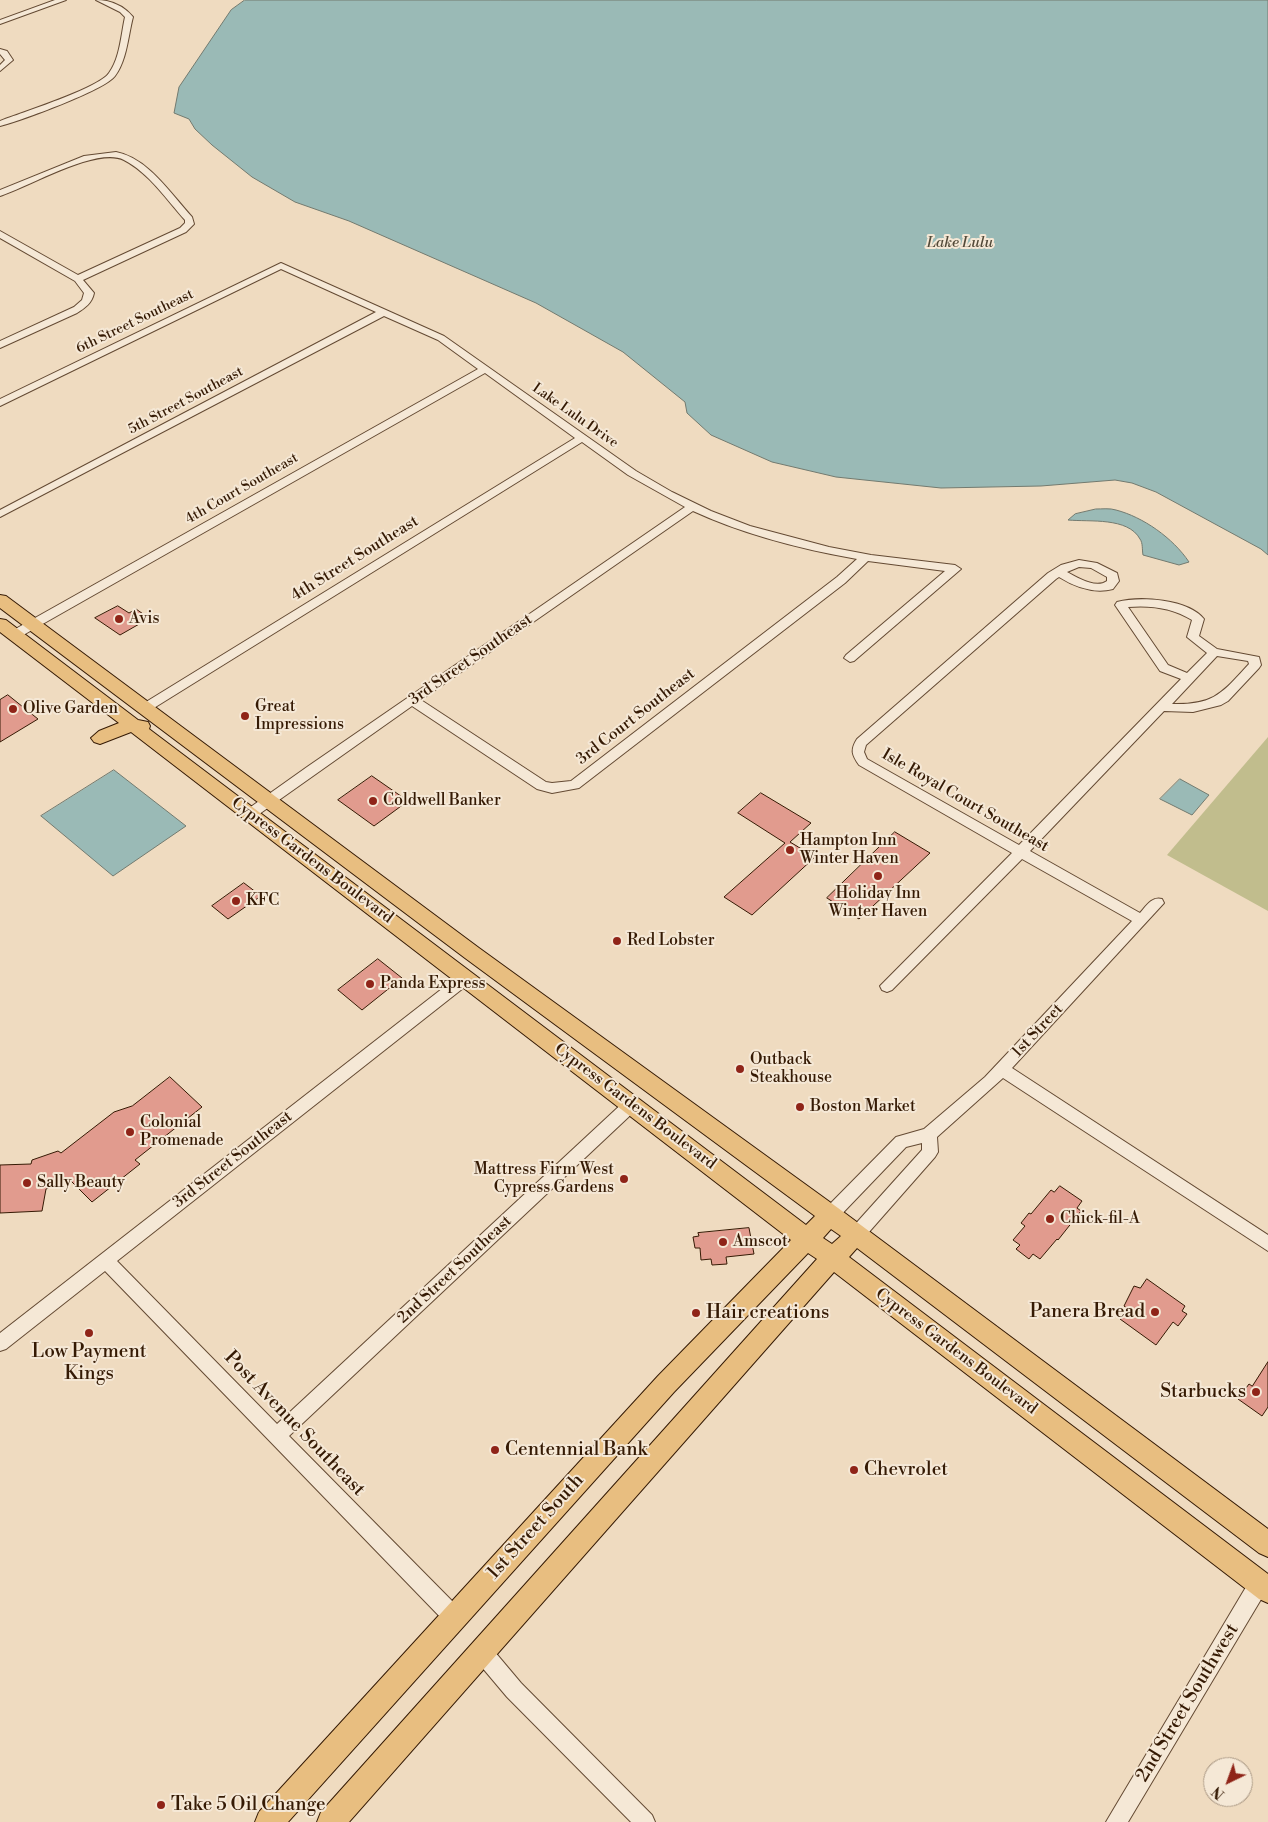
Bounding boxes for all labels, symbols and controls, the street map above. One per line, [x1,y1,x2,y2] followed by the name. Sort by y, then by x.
[927,234,993,252] water label: Lake Lulu
[74,286,196,358] street label: 6th Street Southeast
[126,364,246,438] street label: 5th Street Southeast
[529,380,621,452] street label: Lake Lulu Drive
[183,450,301,528] street label: 4th Court Southeast
[288,512,422,606] street label: 4th Street Southeast
[129,609,159,629] place label: Avis
[406,610,536,710] street label: 3rd Street Southeast
[113,613,125,625] marker: Avis
[573,665,699,769] street label: 3rd Court Southeast
[255,697,344,735] place label: Great Impressions
[23,699,118,719] place label: Olive Garden
[7,703,19,715] marker: Olive Garden
[239,710,251,722] marker: Great Impressions
[878,745,1052,857] street label: Isle Royal Court Southeast
[383,791,501,811] place label: Coldwell Banker
[227,794,397,928] street label: Cypress Gardens Boulevard
[367,795,379,807] marker: Coldwell Banker
[800,831,899,869] place label: Hampton Inn Winter Haven
[784,844,796,856] marker: Hampton Inn Winter Haven
[872,870,884,882] marker: Holiday Inn Winter Haven
[829,884,927,922] place label: Holiday Inn Winter Haven
[246,891,279,911] place label: KFC
[230,895,242,907] marker: KFC
[627,931,715,951] place label: Red Lobster
[611,935,623,947] marker: Red Lobster
[380,974,486,994] place label: Panda Express
[364,978,376,990] marker: Panda Express
[1008,1000,1068,1062] street label: 1st Street
[550,1040,720,1174] street label: Cypress Gardens Boulevard
[750,1050,832,1088] place label: Outback Steakhouse
[734,1063,746,1075] marker: Outback Steakhouse
[810,1097,916,1117] place label: Boston Market
[794,1101,806,1113] marker: Boston Market
[169,1107,297,1213] street label: 3rd Street Southeast
[140,1113,224,1151] place label: Colonial Promenade
[124,1126,136,1138] marker: Colonial Promenade
[474,1160,614,1198] place label: Mattress Firm West Cypress Gardens
[37,1173,125,1193] place label: Sally Beauty
[618,1173,630,1185] marker: Mattress Firm West Cypress Gardens
[21,1177,33,1189] marker: Sally Beauty
[1060,1209,1140,1229] place label: Chick-fil-A
[394,1212,516,1328] street label: 2nd Street Southeast
[1044,1213,1056,1225] marker: Chick-fil-A
[733,1232,788,1252] place label: Amscot
[717,1236,729,1248] marker: Amscot
[871,1285,1041,1419] street label: Cypress Gardens Boulevard
[1029,1301,1145,1323] place label: Panera Bread
[706,1302,829,1324] place label: Hair creations
[1149,1306,1161,1318] marker: Panera Bread
[690,1307,702,1319] marker: Hair creations
[83,1327,95,1339] marker: Low Payment Kings
[32,1341,146,1385] place label: Low Payment Kings
[219,1347,369,1501] street label: Post Avenue Southeast
[1160,1381,1246,1403] place label: Starbucks
[1250,1386,1262,1398] marker: Starbucks
[505,1439,647,1461] place label: Centennial Bank
[489,1444,501,1456] marker: Centennial Bank
[864,1459,948,1481] place label: Chevrolet
[848,1464,860,1476] marker: Chevrolet
[483,1470,589,1584] street label: 1st Street South
[1132,1620,1244,1786] street label: 2nd Street Southwest
[1203,1757,1253,1807] north arrow
[1208,1782,1229,1803] text: N
[171,1794,326,1816] place label: Take 5 Oil Change
[155,1799,167,1811] marker: Take 5 Oil Change

